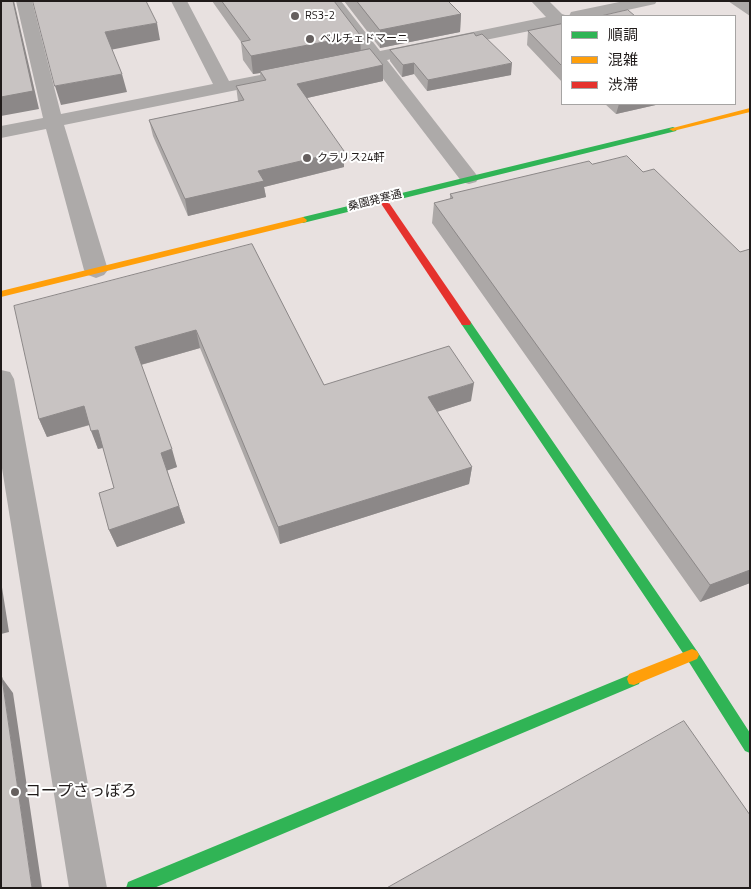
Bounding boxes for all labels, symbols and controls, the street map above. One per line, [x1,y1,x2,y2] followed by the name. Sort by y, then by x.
[305,9,335,23] place label: RS3-2
[289,10,301,22] marker: RS3-2
[561,15,736,105] legend
[608,23,638,46] text: 順調
[320,32,408,46] place label: ベルチェドマーニ
[304,33,316,45] marker: ベルチェドマーニ
[608,48,638,71] text: 混雑
[608,73,638,96] text: 渋滞
[317,151,384,165] place label: クラリス24軒
[301,152,313,164] marker: クラリス24軒
[347,188,403,214] street label: 桑園発寒通
[25,782,137,802] place label: コープさっぽろ
[9,786,21,798] marker: コープさっぽろ

